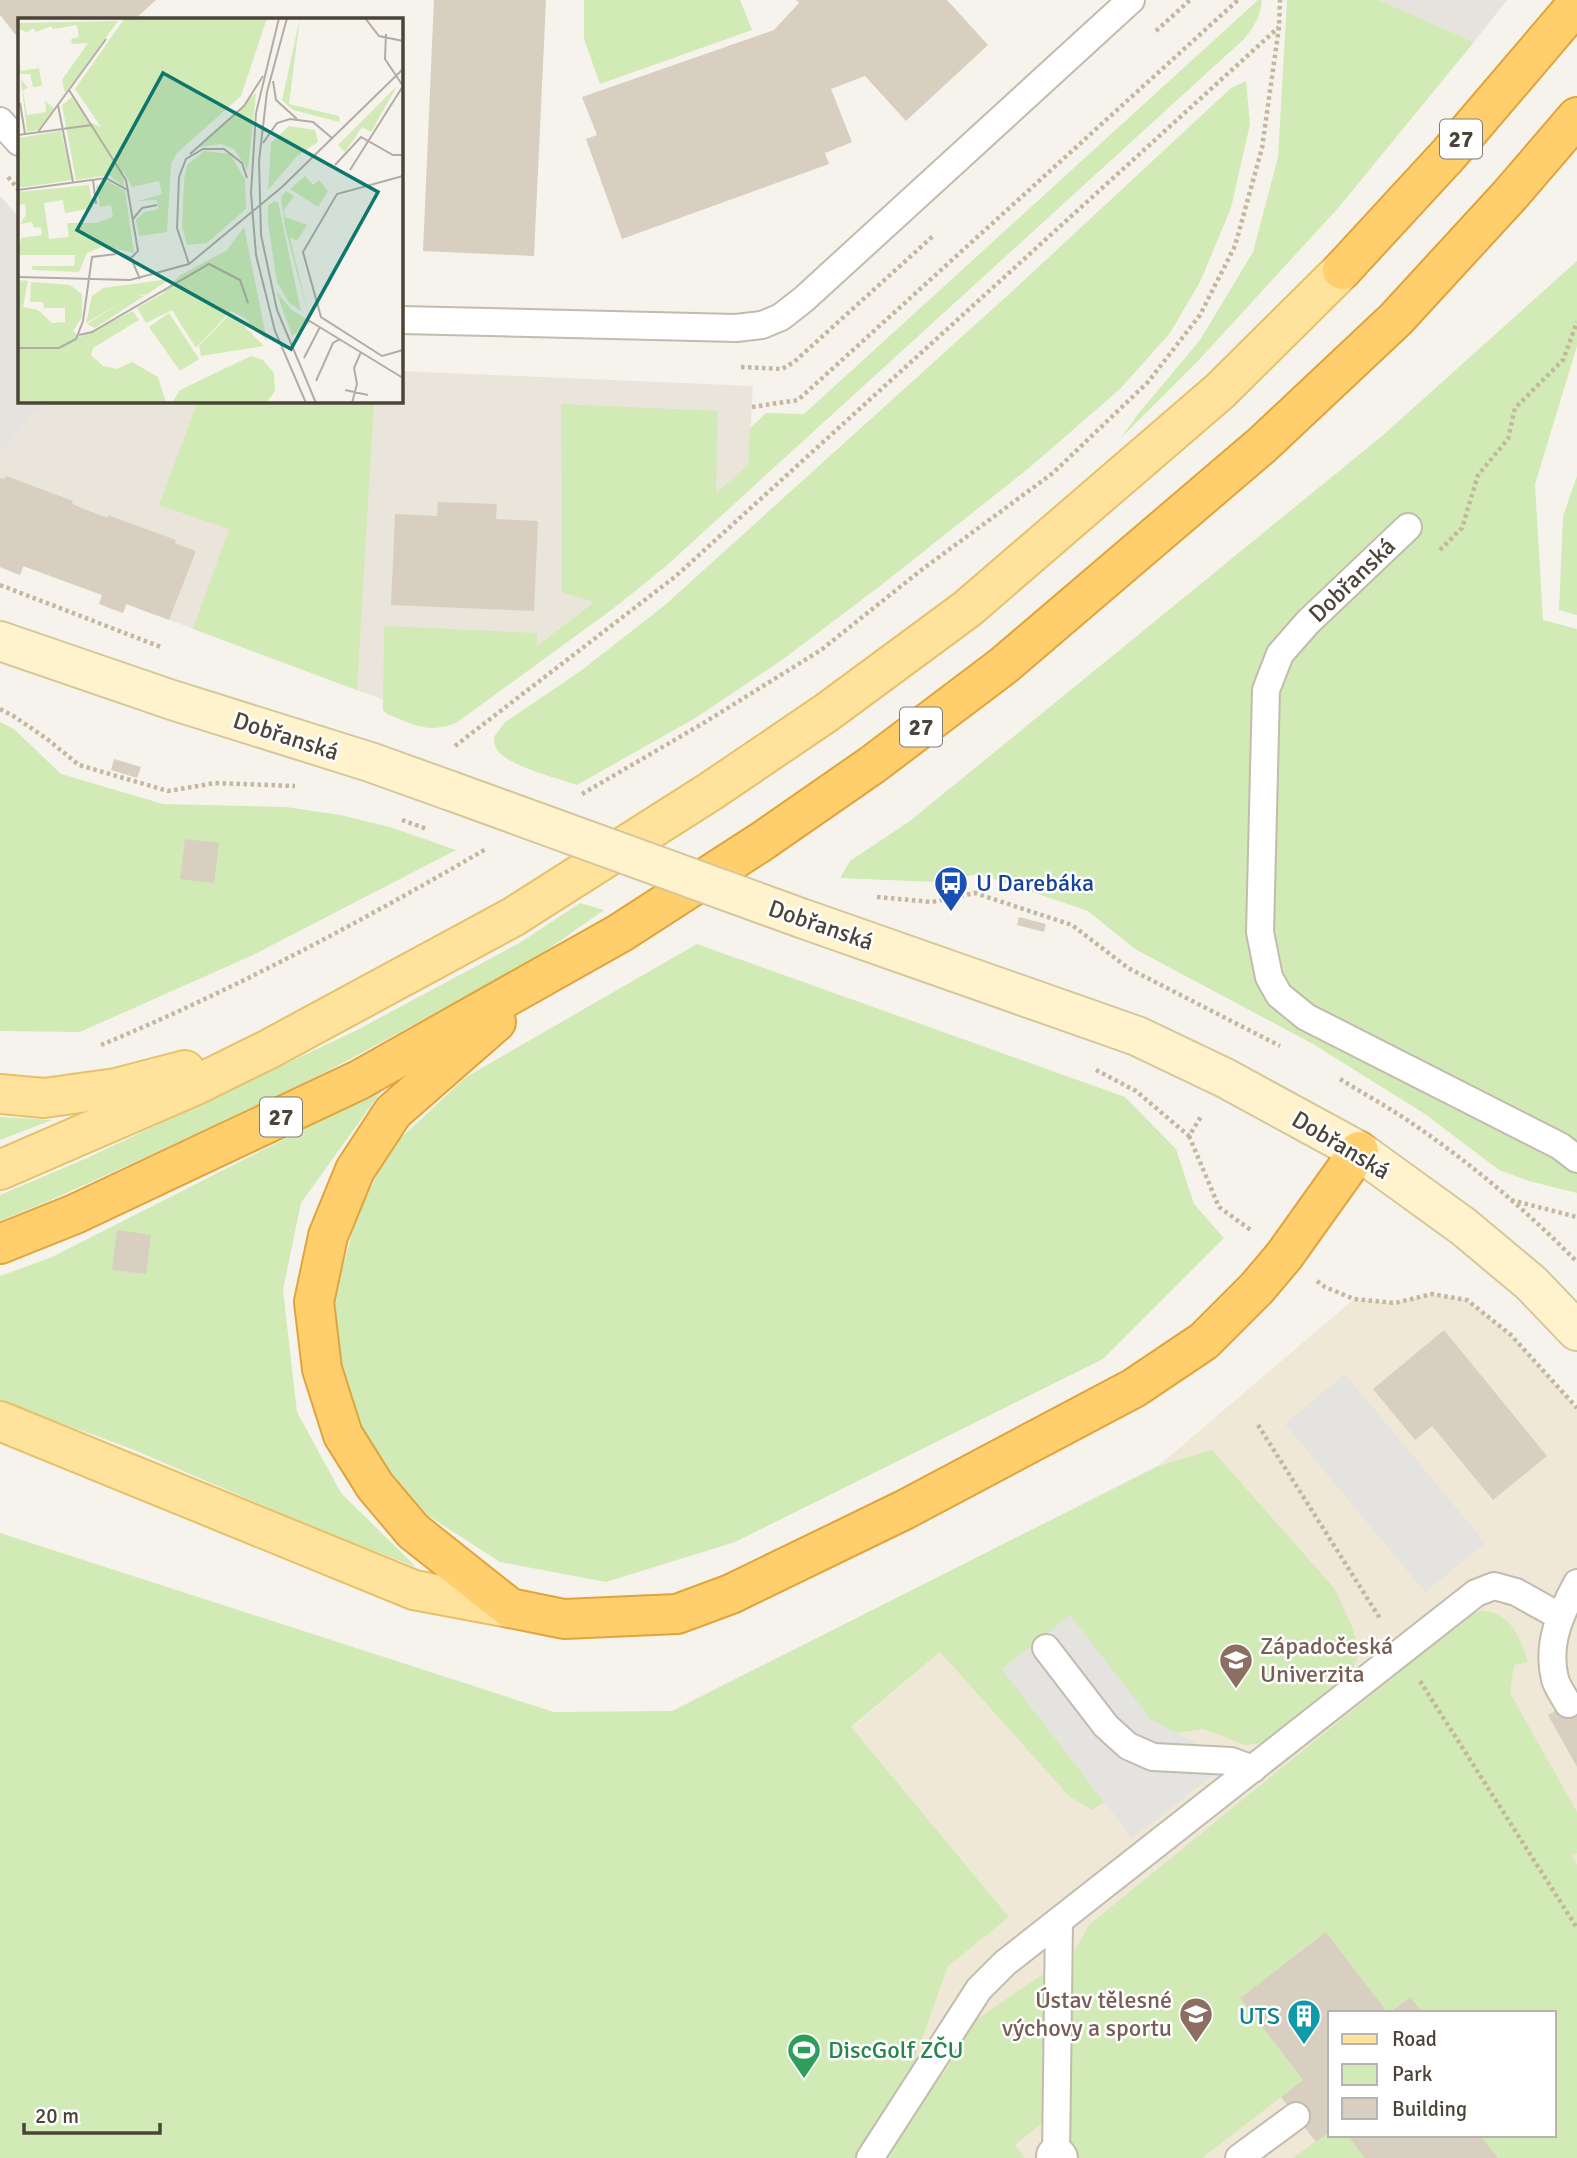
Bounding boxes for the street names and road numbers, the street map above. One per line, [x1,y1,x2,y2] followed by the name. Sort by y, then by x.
[1440,120,1482,158] road number: 27
[1302,531,1402,629] street label: Dobřanská
[229,705,343,767] street label: Dobřanská
[900,708,942,747] road number: 27
[764,893,878,957] street label: Dobřanská
[260,1098,302,1136] road number: 27
[1286,1104,1396,1186] street label: Dobřanská

